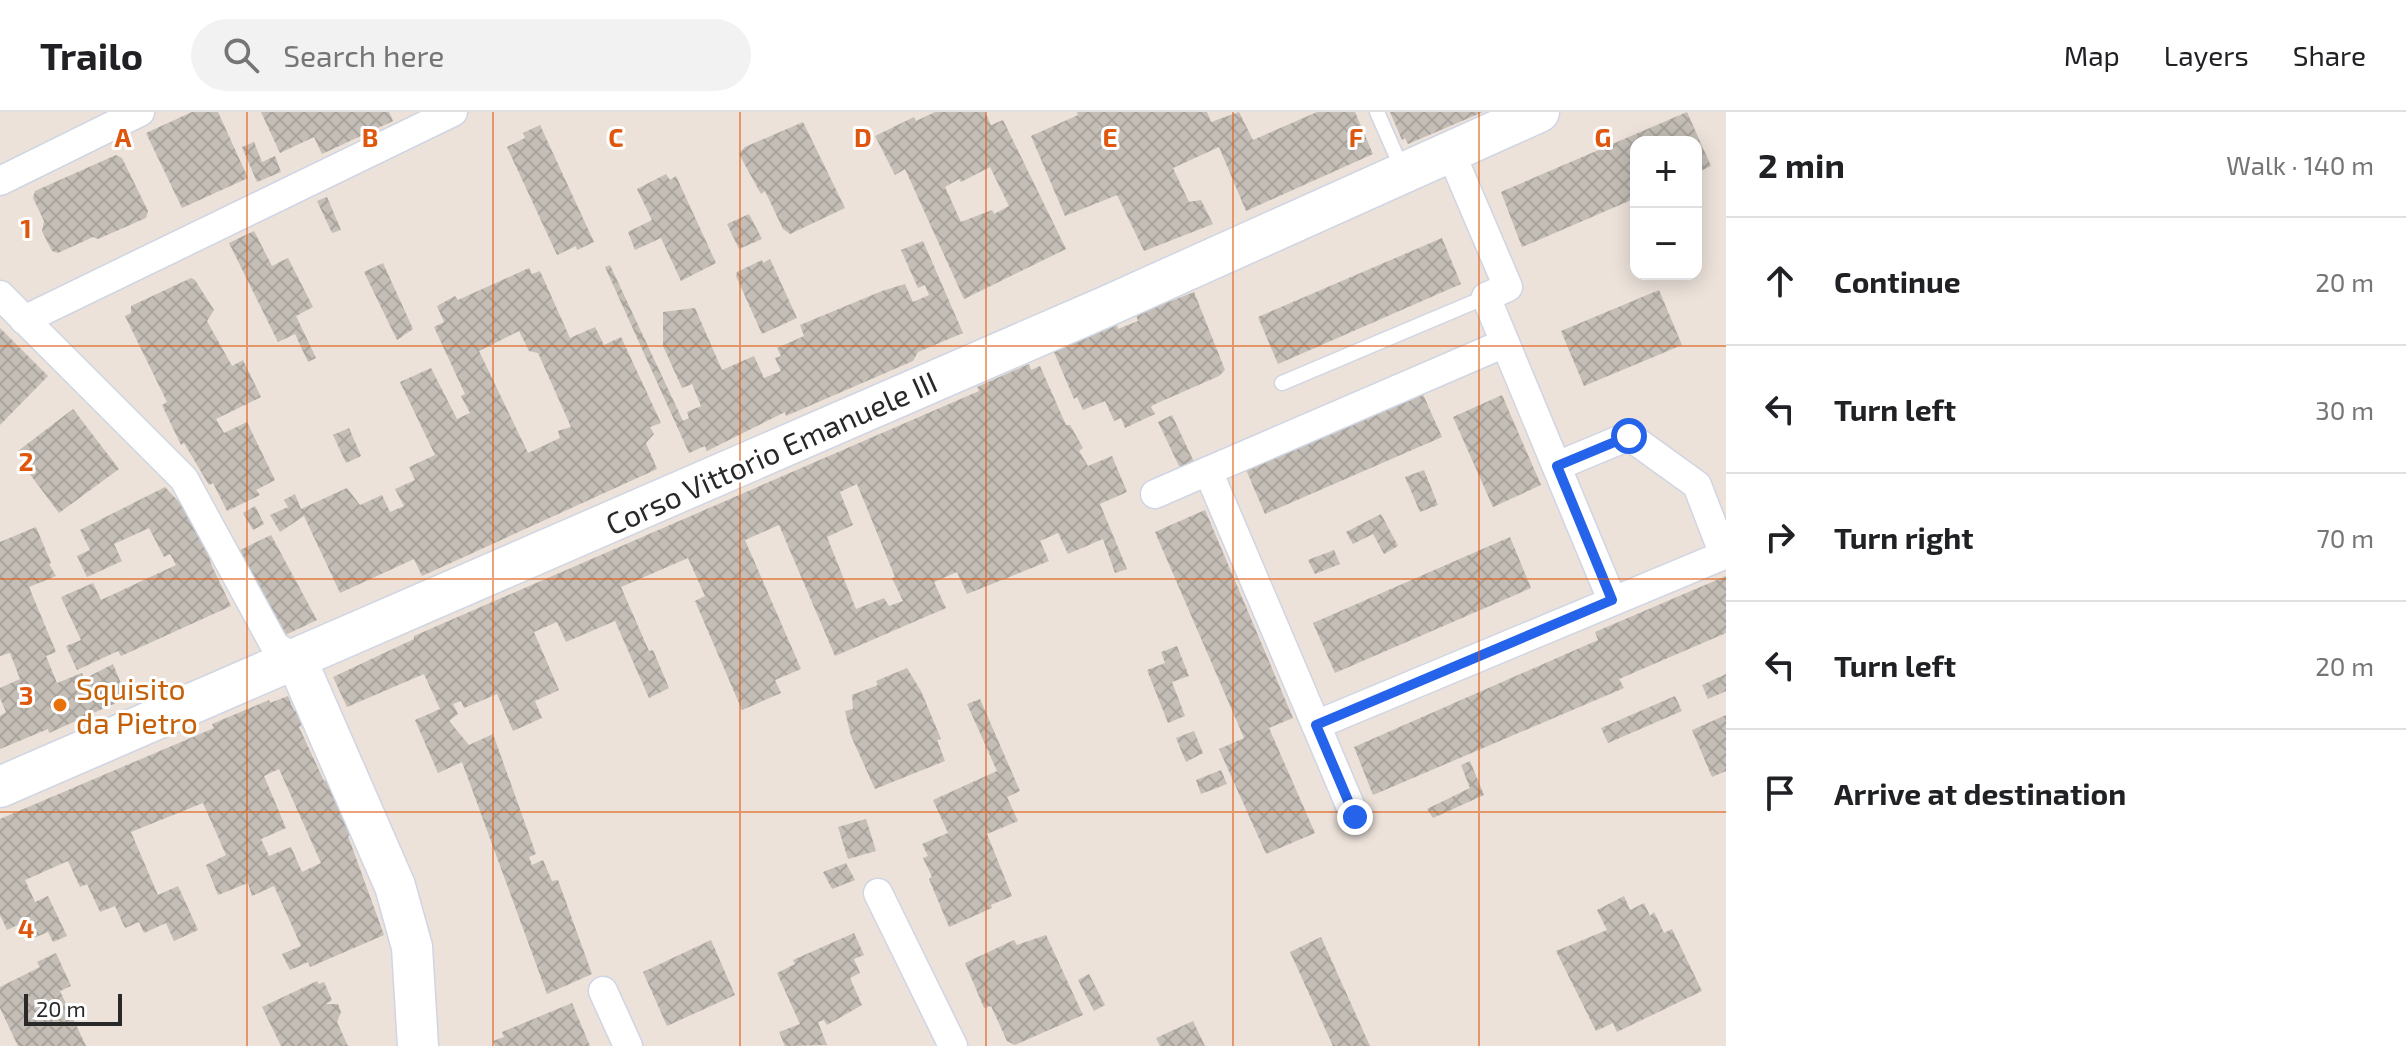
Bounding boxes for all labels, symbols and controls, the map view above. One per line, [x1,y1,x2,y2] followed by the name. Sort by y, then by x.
[191,19,751,91] search box
[40,32,143,78] text: Trailo
[219,33,263,77] icon: search
[283,37,444,73] text: Search here
[2064,38,2120,72] text: Map
[2164,38,2249,72] text: Layers
[2293,38,2366,72] text: Share
[115,121,132,152] text: A
[362,121,378,152] text: B
[608,121,624,152] text: C
[854,121,872,152] text: D
[1102,121,1118,152] text: E
[1349,121,1363,152] text: F
[1595,121,1611,152] text: G
[1630,136,1702,280] map controls
[1630,136,1702,208] button: +
[1758,144,1845,185] text: 2 min
[2226,149,2374,180] text: Walk · 140 m
[1630,208,1702,280] button: −
[20,212,32,243] text: 1
[1758,259,1802,303] icon: ahead
[1834,263,1961,299] text: Continue
[2315,266,2374,297] text: 20 m
[600,363,942,541] street label: Corso Vittorio Emanuele III
[1758,387,1802,431] icon: left
[1834,391,1956,427] text: Turn left
[2315,394,2374,425] text: 30 m
[1611,418,1647,454] route start
[18,445,34,476] text: 2
[1758,515,1802,559] icon: right
[1834,519,1974,555] text: Turn right
[2316,522,2374,553] text: 70 m
[1758,643,1802,687] icon: left
[1834,647,1956,683] text: Turn left
[2315,650,2374,681] text: 20 m
[76,670,198,740] place label: Squisito da Pietro
[19,679,33,710] text: 3
[51,696,69,714] marker: Squisito da Pietro
[1758,771,1802,815] icon: arrive
[1834,775,2126,811] text: Arrive at destination
[1337,799,1373,835] route end
[18,912,34,943] text: 4
[24,990,122,1026] scale bar
[36,995,86,1021] text: 20 m

